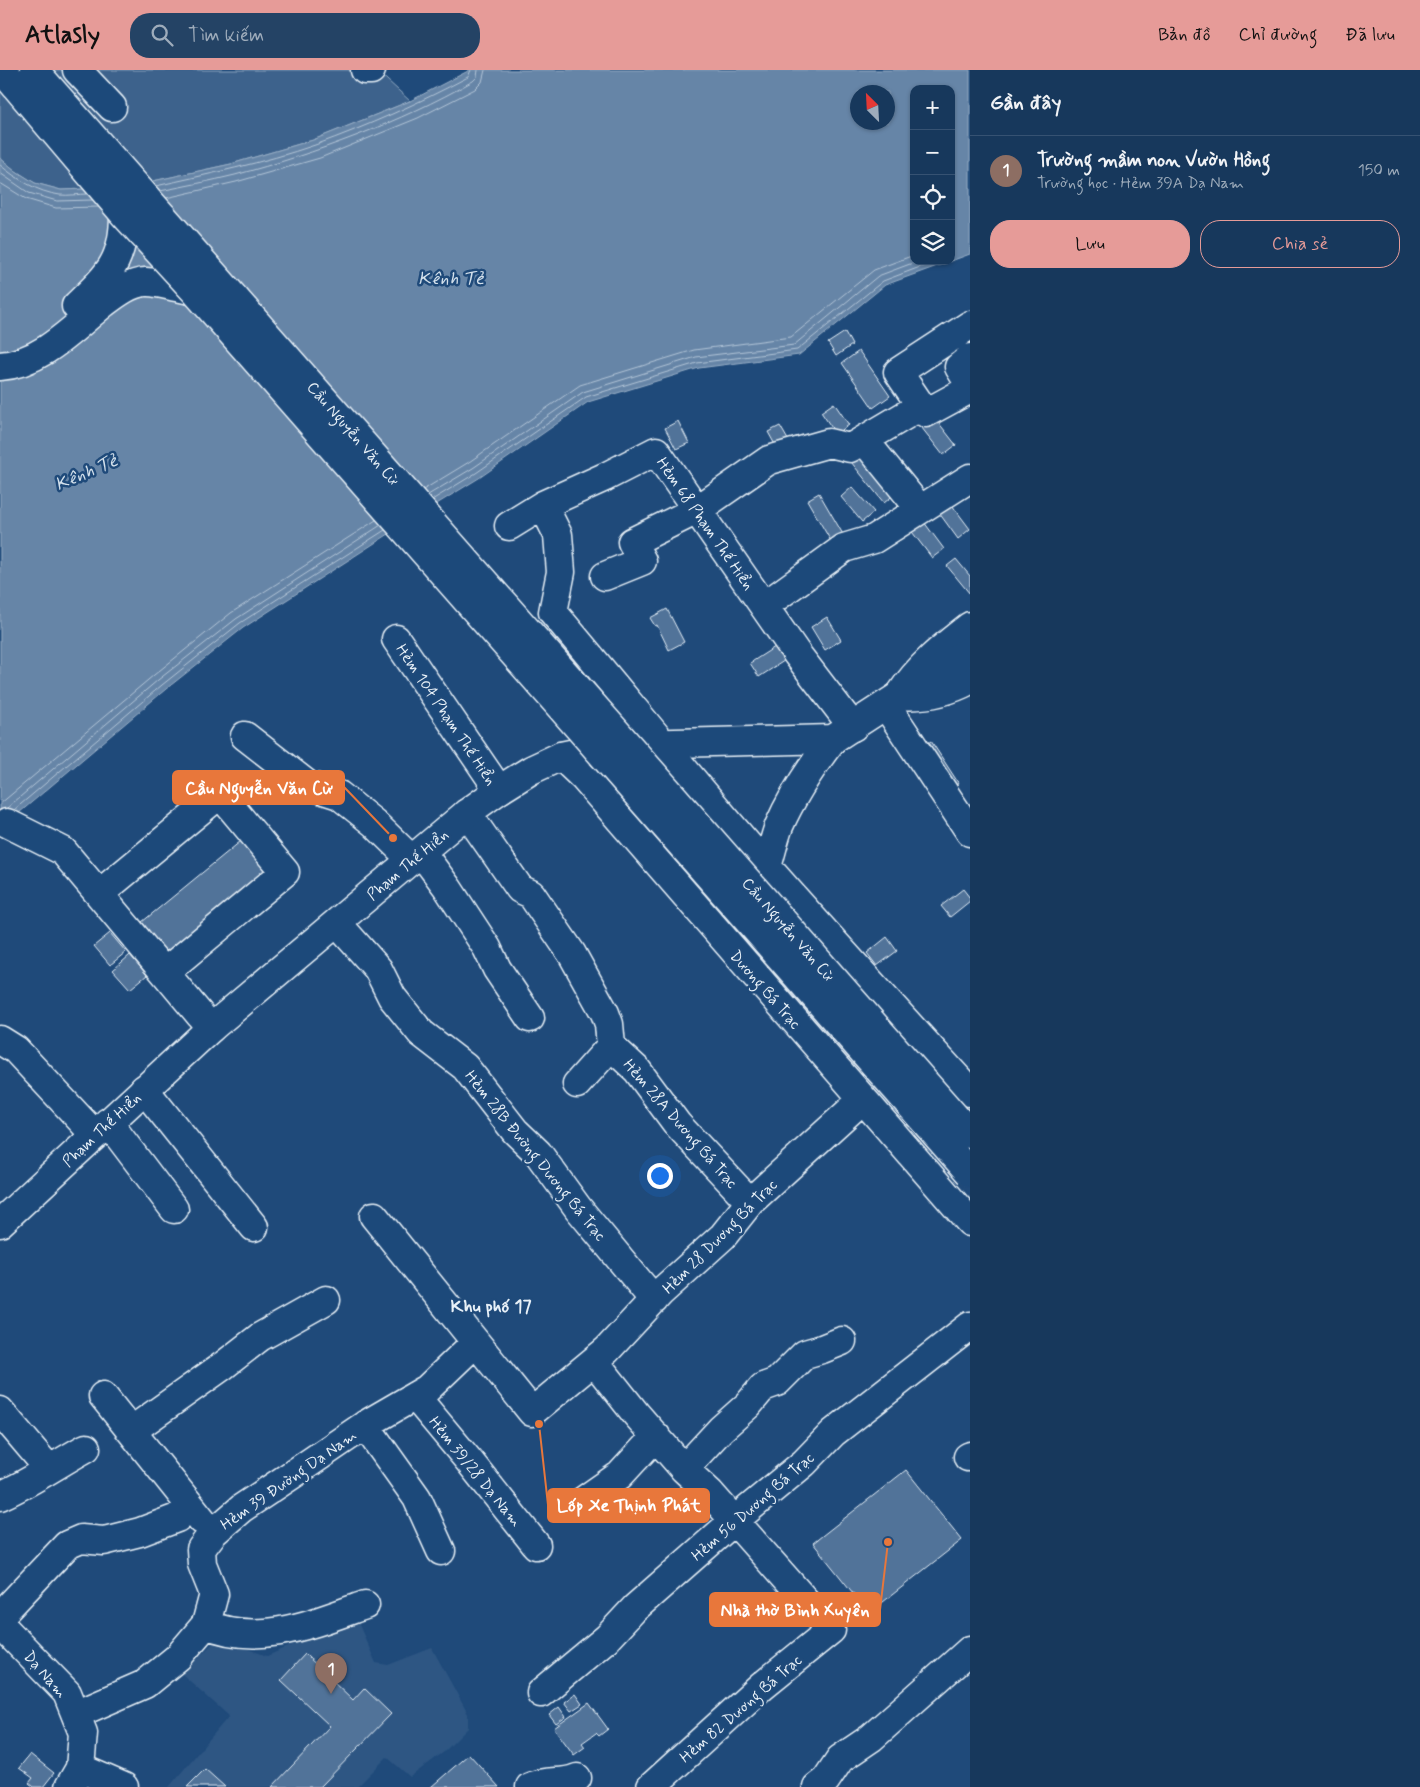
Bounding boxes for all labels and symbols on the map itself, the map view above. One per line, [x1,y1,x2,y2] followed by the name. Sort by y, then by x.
[850,85,895,130] north arrow
[418,267,485,291] water label: Kênh Tẻ
[301,377,404,491] street label: Cầu Nguyễn Văn Cừ
[51,449,122,497] water label: Kênh Tẻ
[651,453,759,594] street label: Hẻm 68 Phạm Thế Hiển
[391,640,501,790] street label: Hẻm 104 Phạm Thế Hiển
[173,771,344,804] callout: Cầu Nguyễn Văn Cừ
[185,777,334,803] text: Cầu Nguyễn Văn Cừ
[363,825,453,906] street label: Phạm Thế Hiển
[736,873,839,987] street label: Cầu Nguyễn Văn Cừ
[724,946,805,1035] street label: Dương Bá Trạc
[617,1055,742,1194] street label: Hẻm 28A Dương Bá Trạc
[459,1066,611,1247] street label: Hẻm 28B Đường Dương Bá Trạc
[58,1088,146,1172] street label: Phạm Thế Hiển
[647,1163,673,1189] your location
[658,1175,783,1300] street label: Hẻm 28 Dương Bá Trạc
[450,1295,532,1319] district label: Khu phố 17
[424,1412,526,1532] street label: Hẻm 39/28 Dạ Nam
[216,1425,362,1536] street label: Hẻm 39 Đường Dạ Nam
[687,1448,820,1567] street label: Hẻm 56 Dương Bá Trạc
[548,1489,709,1522] callout: Lốp Xe Thịnh Phát
[557,1494,702,1518] text: Lốp Xe Thịnh Phát
[710,1593,880,1626] callout: Nhà thờ Bình Xuyên
[720,1599,870,1623] text: Nhà thờ Bình Xuyên
[18,1647,71,1703] street label: Dạ Nam
[675,1650,807,1769] street label: Hẻm 82 Dương Bá Trạc
[315,1653,347,1694] pin: 1

